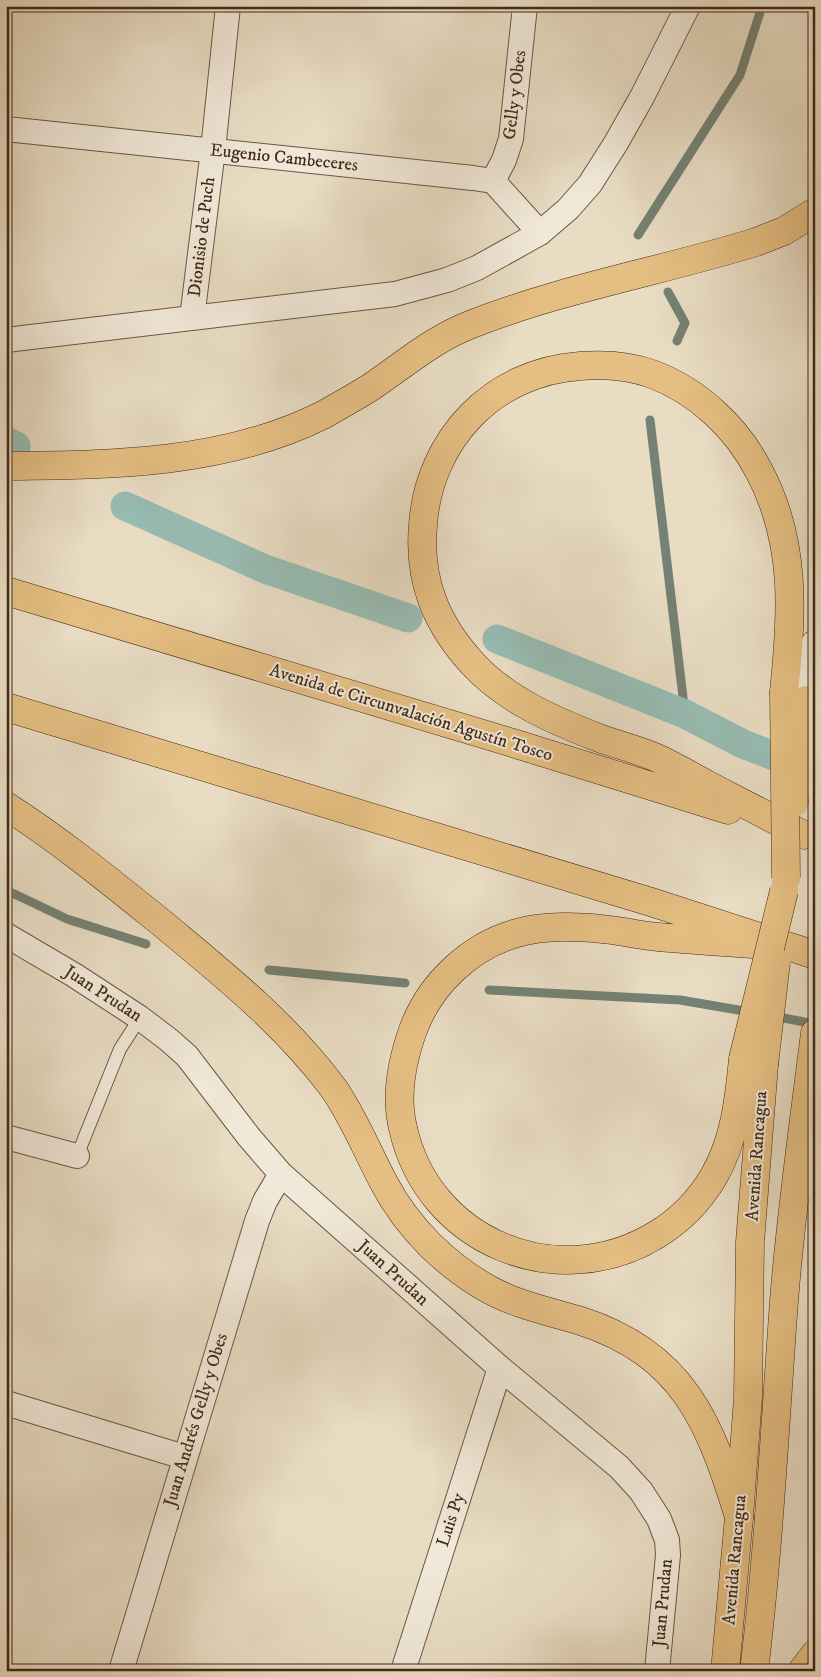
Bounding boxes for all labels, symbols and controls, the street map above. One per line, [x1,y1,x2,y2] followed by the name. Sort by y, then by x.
[499,49,531,141] street label: Gelly y Obes
[209,139,359,177] street label: Eugenio Cambeceres
[184,175,220,298] street label: Dionisio de Puch
[267,659,555,767] street label: Avenida de Circunvalación Agustín Tosco
[58,960,147,1028] street label: Juan Prudan
[741,1090,773,1222] street label: Avenida Rancagua
[351,1234,434,1311] street label: Juan Prudan
[159,1331,233,1511] street label: Juan Andrés Gelly y Obes
[432,1490,470,1550] street label: Luis Py
[718,1494,752,1626] street label: Avenida Rancagua
[648,1557,678,1650] street label: Juan Prudan

